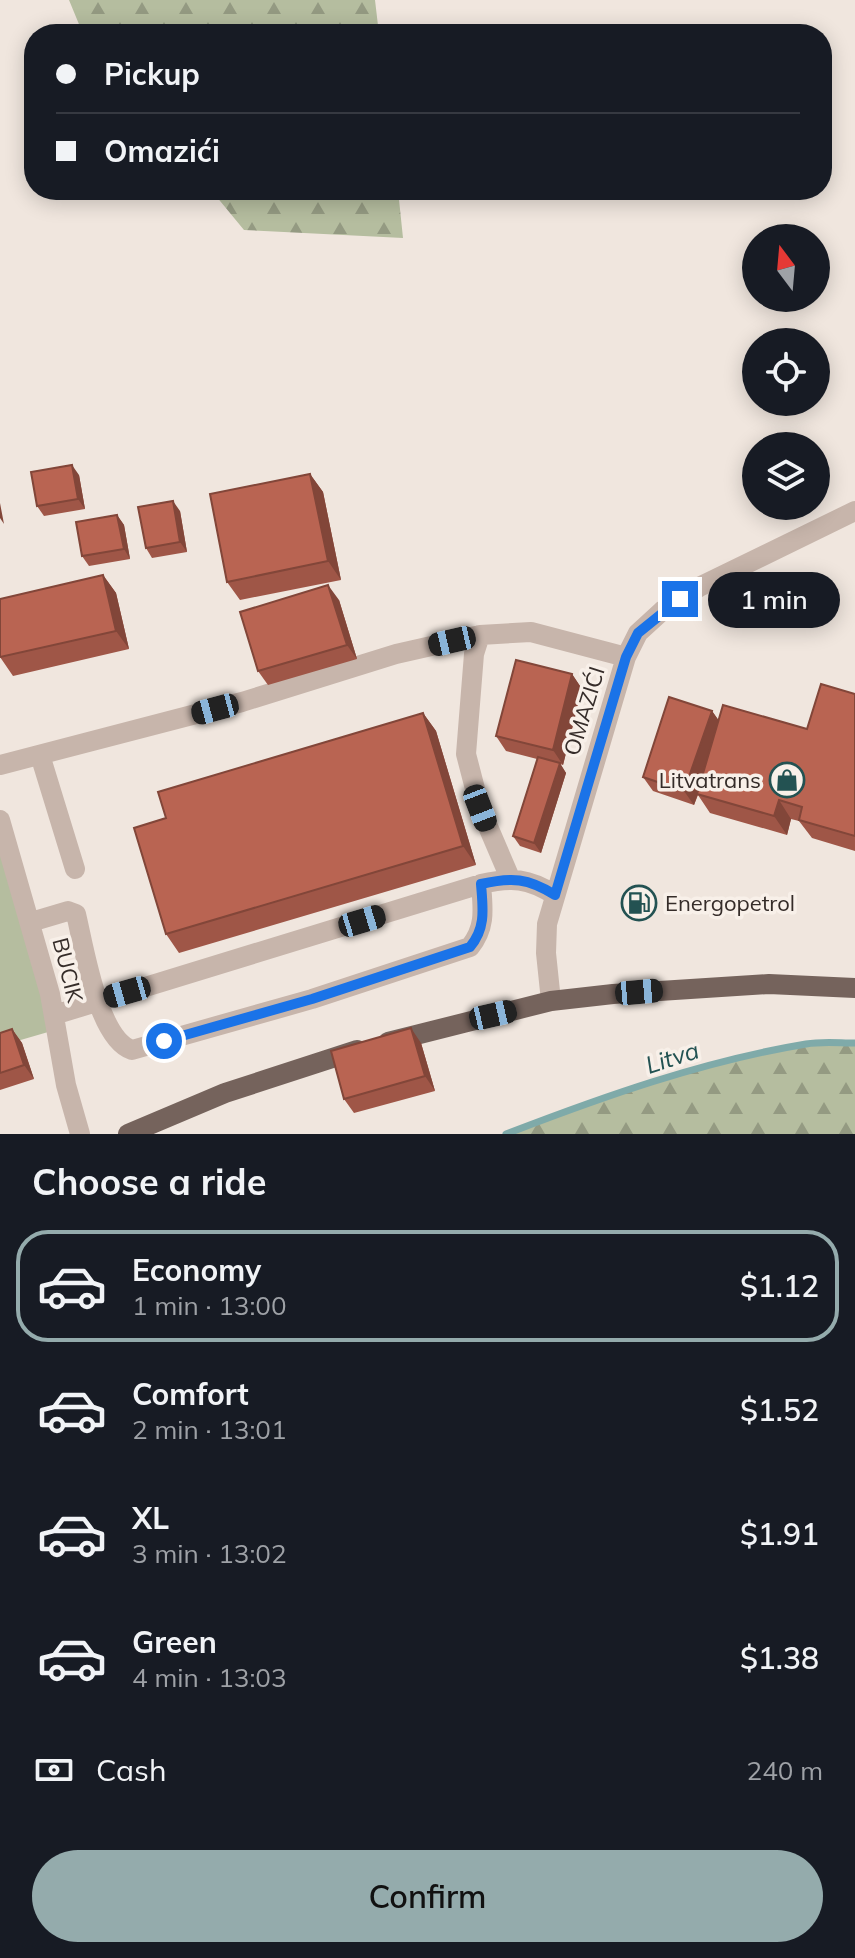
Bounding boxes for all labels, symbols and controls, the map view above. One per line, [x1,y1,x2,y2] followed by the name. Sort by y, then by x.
[104,55,200,93] text: Pickup
[104,132,220,170] text: Omazići
[742,224,830,312] north arrow
[742,224,830,520] map controls
[742,328,830,416] button: locate
[742,432,830,520] button: layers
[708,571,840,627] callout: 1 min
[662,581,698,617] route end
[740,583,808,616] text: 1 min
[426,624,478,658] car
[557,663,611,759] street label: OMAZIĆI
[189,691,241,727] car
[768,761,806,799] shop icon: Litvatrans
[659,766,761,794] place label: Litvatrans
[460,781,500,835] car
[620,884,658,922] fuel station icon: Energopetrol
[665,889,795,917] place label: Energopetrol
[336,903,388,939] car
[46,935,90,1006] street label: BUCIK
[101,974,153,1010] car
[614,978,664,1006] car
[467,998,519,1032] car
[146,1023,182,1059] route start
[642,1034,702,1080] water label: Litva
[32,1159,266,1204] text: Choose a ride
[36,1250,108,1322] icon: car
[132,1251,261,1289] text: Economy
[740,1267,819,1305] text: $1.12
[132,1289,287,1322] text: 1 min · 13:00
[36,1374,108,1446] icon: car
[132,1375,249,1413] text: Comfort
[740,1391,819,1429] text: $1.52
[132,1413,287,1446] text: 2 min · 13:01
[36,1498,108,1570] icon: car
[132,1499,169,1537] text: XL
[740,1515,819,1553] text: $1.91
[132,1537,287,1570] text: 3 min · 13:02
[36,1622,108,1694] icon: car
[132,1623,217,1661] text: Green
[740,1639,819,1677] text: $1.38
[132,1661,287,1694] text: 4 min · 13:03
[32,1748,76,1792] icon: cash
[96,1751,167,1789] text: Cash
[747,1754,823,1787] text: 240 m
[32,1850,823,1942] button: Confirm

